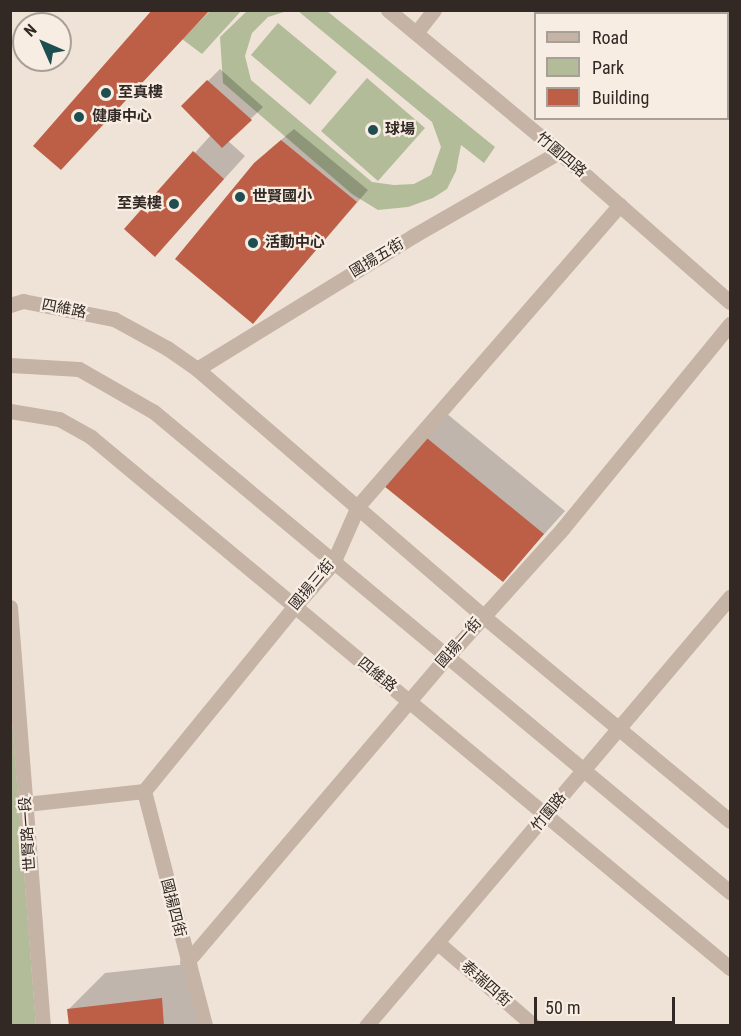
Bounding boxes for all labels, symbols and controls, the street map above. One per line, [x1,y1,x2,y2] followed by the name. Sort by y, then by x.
[12,12,72,72] north arrow
[534,12,729,120] legend
[20,20,41,41] text: N
[592,27,628,48] text: Road
[592,57,624,78] text: Park
[118,84,163,102] place label: 至真樓
[99,86,113,100] marker: 至真樓
[592,87,649,108] text: Building
[70,108,88,126] marker: 健康中心
[92,108,152,126] place label: 健康中心
[385,121,415,139] place label: 球場
[366,123,380,137] marker: 球場
[532,129,590,181] street label: 竹圍四路
[252,188,312,206] place label: 世賢國小
[233,190,247,204] marker: 世賢國小
[117,195,162,213] place label: 至美樓
[167,197,181,211] marker: 至美樓
[265,234,325,252] place label: 活動中心
[347,235,407,281] street label: 國揚五街
[246,236,260,250] marker: 活動中心
[40,296,88,322] street label: 四維路
[286,556,338,614] street label: 國揚三街
[433,614,485,672] street label: 國揚一街
[354,654,400,696] street label: 四維路
[528,789,570,835] street label: 竹圍路
[16,796,40,872] street label: 世賢路一段
[157,877,189,939] street label: 國揚四街
[457,958,515,1010] street label: 泰瑞四街
[537,985,678,1023] scale bar
[545,997,580,1018] text: 50 m

